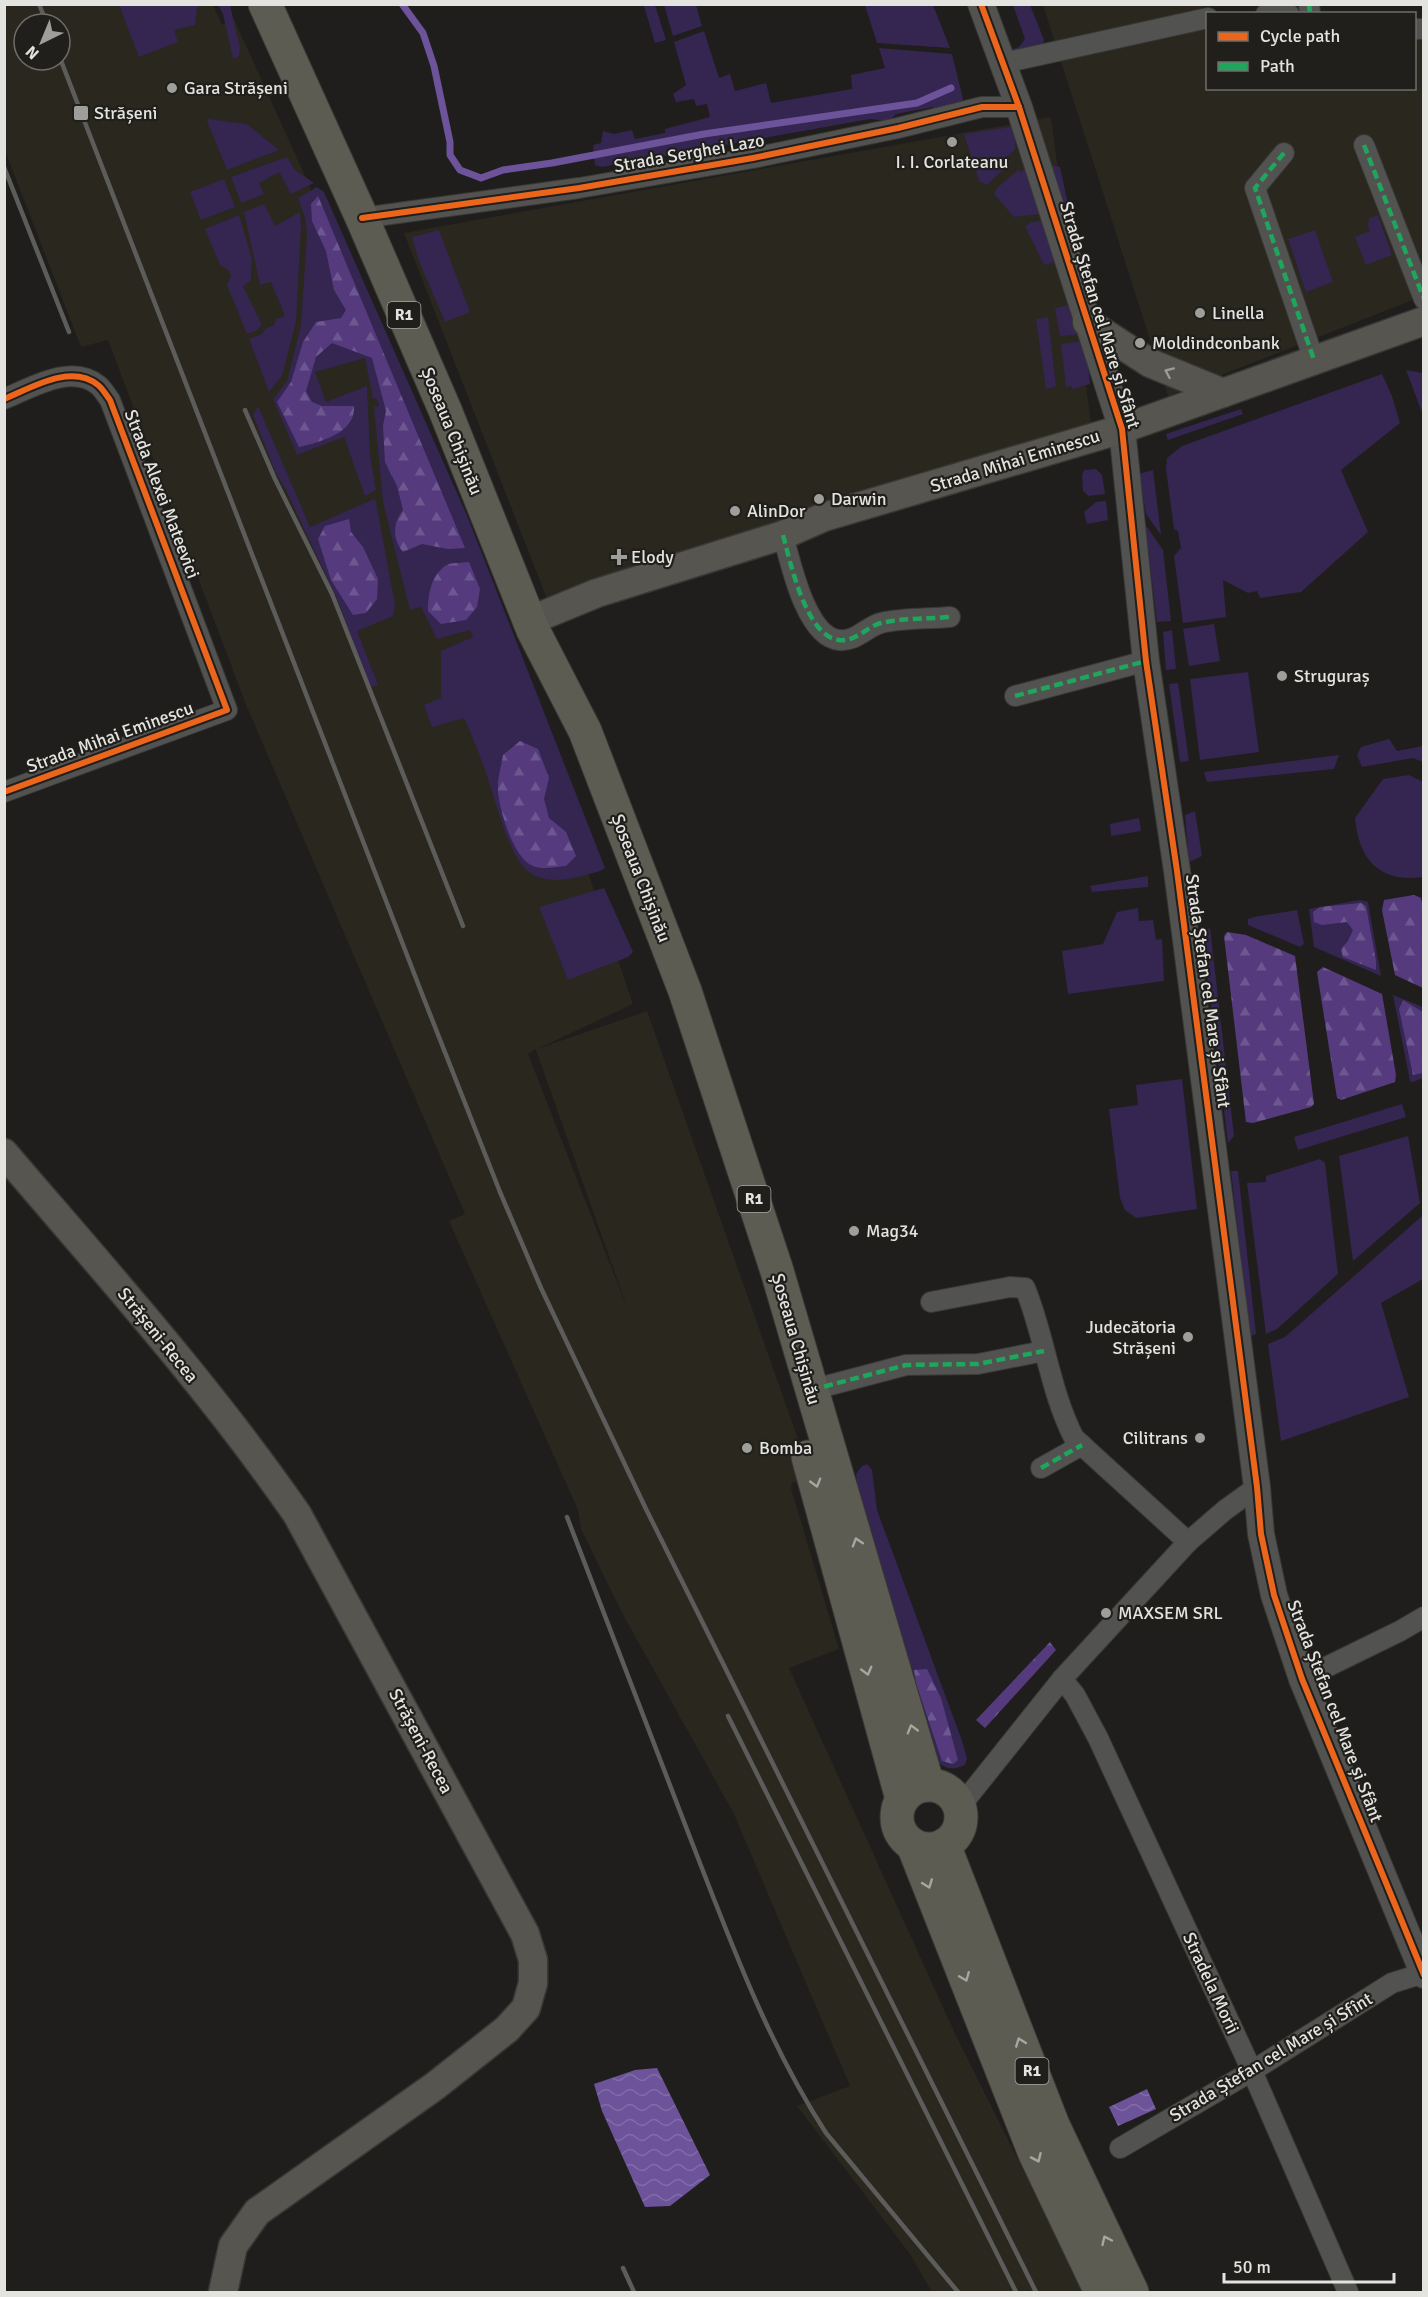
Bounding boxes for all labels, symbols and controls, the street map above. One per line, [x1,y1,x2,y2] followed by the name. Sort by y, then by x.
[12,12,72,72] north arrow
[1206,12,1416,90] legend
[1260,25,1340,47] text: Cycle path
[22,41,43,63] text: N
[1260,55,1295,77] text: Path
[184,77,288,99] place label: Gara Strășeni
[165,81,179,95] marker: Gara Strășeni
[94,102,158,124] place label: Strășeni
[72,104,90,122] marker: Strășeni
[612,129,766,177] street label: Strada Serghei Lazo
[945,135,959,149] marker: I. I. Corlateanu
[896,151,1008,173] place label: I. I. Corlateanu
[1055,199,1145,431] street label: Strada Ștefan cel Mare și Sfânt
[388,302,420,328] road number: R1
[1212,302,1264,324] place label: Linella
[1193,306,1207,320] marker: Linella
[1152,332,1280,354] place label: Moldindconbank
[1133,336,1147,350] marker: Moldindconbank
[416,364,488,498] street label: Șoseaua Chișinău
[1164,367,1175,379] one-way arrow
[120,406,204,582] street label: Strada Alexei Mateevici
[928,425,1102,497] street label: Strada Mihai Eminescu
[831,488,887,510] place label: Darwin
[812,492,826,506] marker: Darwin
[747,500,806,522] place label: AlinDor
[728,504,742,518] marker: AlinDor
[631,546,674,568] place label: Elody
[612,550,626,564] marker: Elody
[1294,665,1370,687] place label: Struguraș
[1275,669,1289,683] marker: Struguraș
[23,697,197,777] street label: Strada Mihai Eminescu
[606,811,676,945] street label: Șoseaua Chișinău
[1181,873,1235,1109] street label: Strada Ștefan cel Mare și Sfânt
[738,1186,771,1212] road number: R1
[866,1220,919,1242] place label: Mag34
[847,1224,861,1238] marker: Mag34
[767,1271,825,1407] street label: Șoseaua Chișinău
[113,1283,203,1387] street label: Strășeni-Recea
[1086,1316,1176,1359] place label: Judecătoria Strășeni
[1181,1330,1195,1344] marker: Judecătoria Strășeni
[1123,1427,1188,1449] place label: Cilitrans
[1193,1431,1207,1445] marker: Cilitrans
[759,1437,812,1459] place label: Bomba
[740,1441,754,1455] marker: Bomba
[808,1478,821,1488] one-way arrow
[852,1537,864,1548] one-way arrow
[1282,1597,1388,1825] street label: Strada Ștefan cel Mare și Sfânt
[1118,1602,1223,1624] place label: MAXSEM SRL
[1099,1606,1113,1620] marker: MAXSEM SRL
[860,1666,873,1676] one-way arrow
[384,1685,458,1797] street label: Strășeni-Recea
[907,1724,919,1735] one-way arrow
[921,1878,933,1889] one-way arrow
[1178,1929,1244,2037] street label: Stradela Morii
[958,1971,970,1982] one-way arrow
[1165,1988,1377,2126] street label: Strada Ștefan cel Mare și Sfînt
[1015,2037,1028,2048] one-way arrow
[1016,2058,1048,2084] road number: R1
[1030,2152,1042,2163] one-way arrow
[1102,2235,1114,2246] one-way arrow
[1224,2246,1394,2284] scale bar
[1233,2256,1271,2278] text: 50 m

